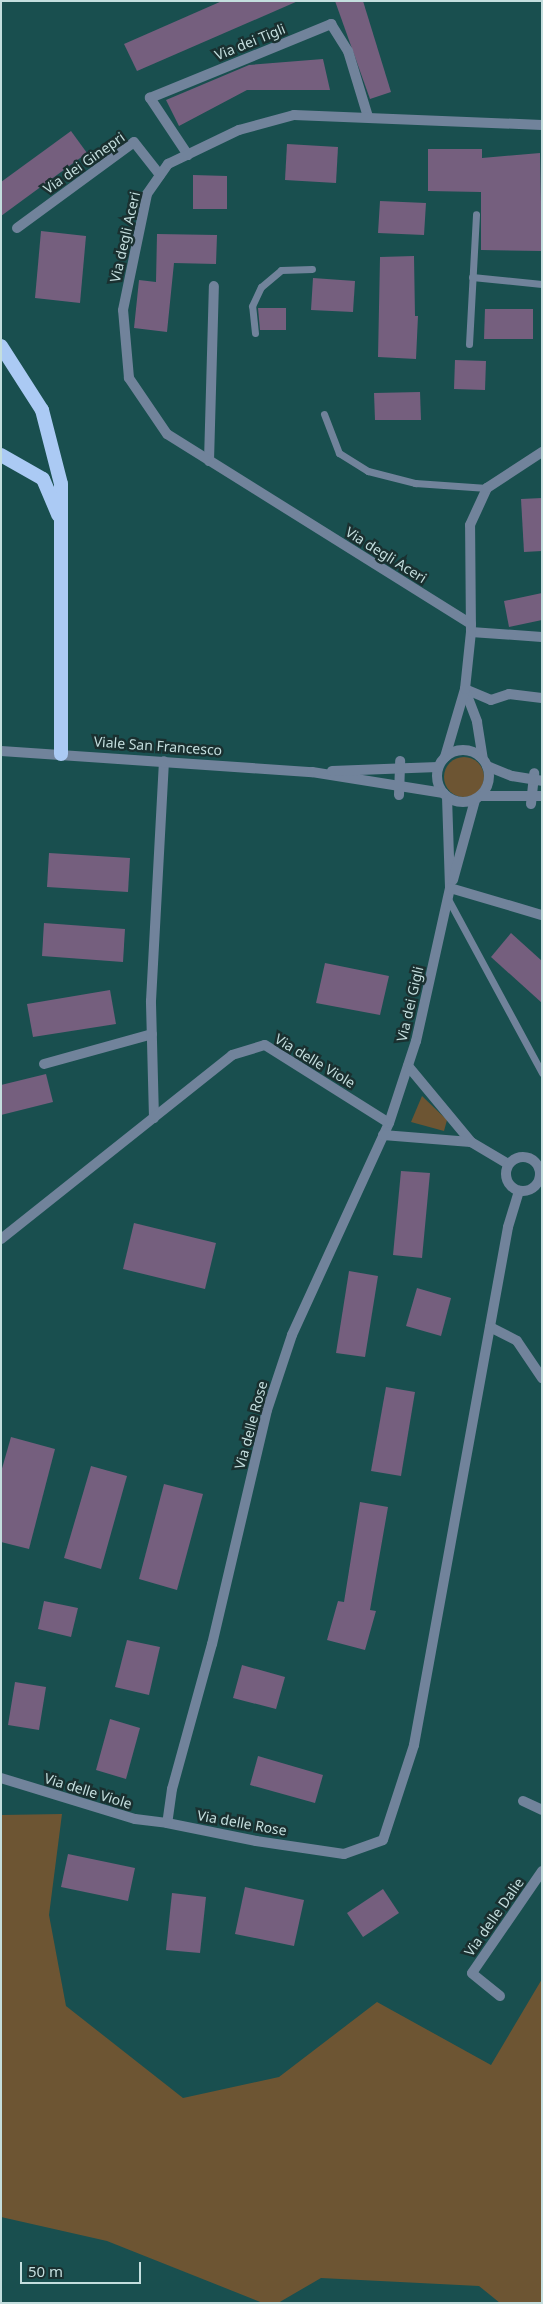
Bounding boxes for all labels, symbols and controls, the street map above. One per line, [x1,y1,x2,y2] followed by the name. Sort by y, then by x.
[212,20,288,64] street label: Via dei Tigli
[40,129,128,197] street label: Via dei Ginepri
[106,190,144,284] street label: Via degli Aceri
[342,523,430,587] street label: Via degli Aceri
[93,733,223,759] street label: Viale San Francesco
[393,965,427,1043] street label: Via dei Gigli
[272,1030,358,1092] street label: Via delle Viole
[231,1379,271,1471] street label: Via delle Rose
[42,1770,134,1812] street label: Via delle Viole
[196,1807,288,1839] street label: Via delle Rose
[461,1875,527,1959] street label: Via delle Dalie
[22,2252,144,2284] scale bar
[28,2261,63,2281] text: 50 m

